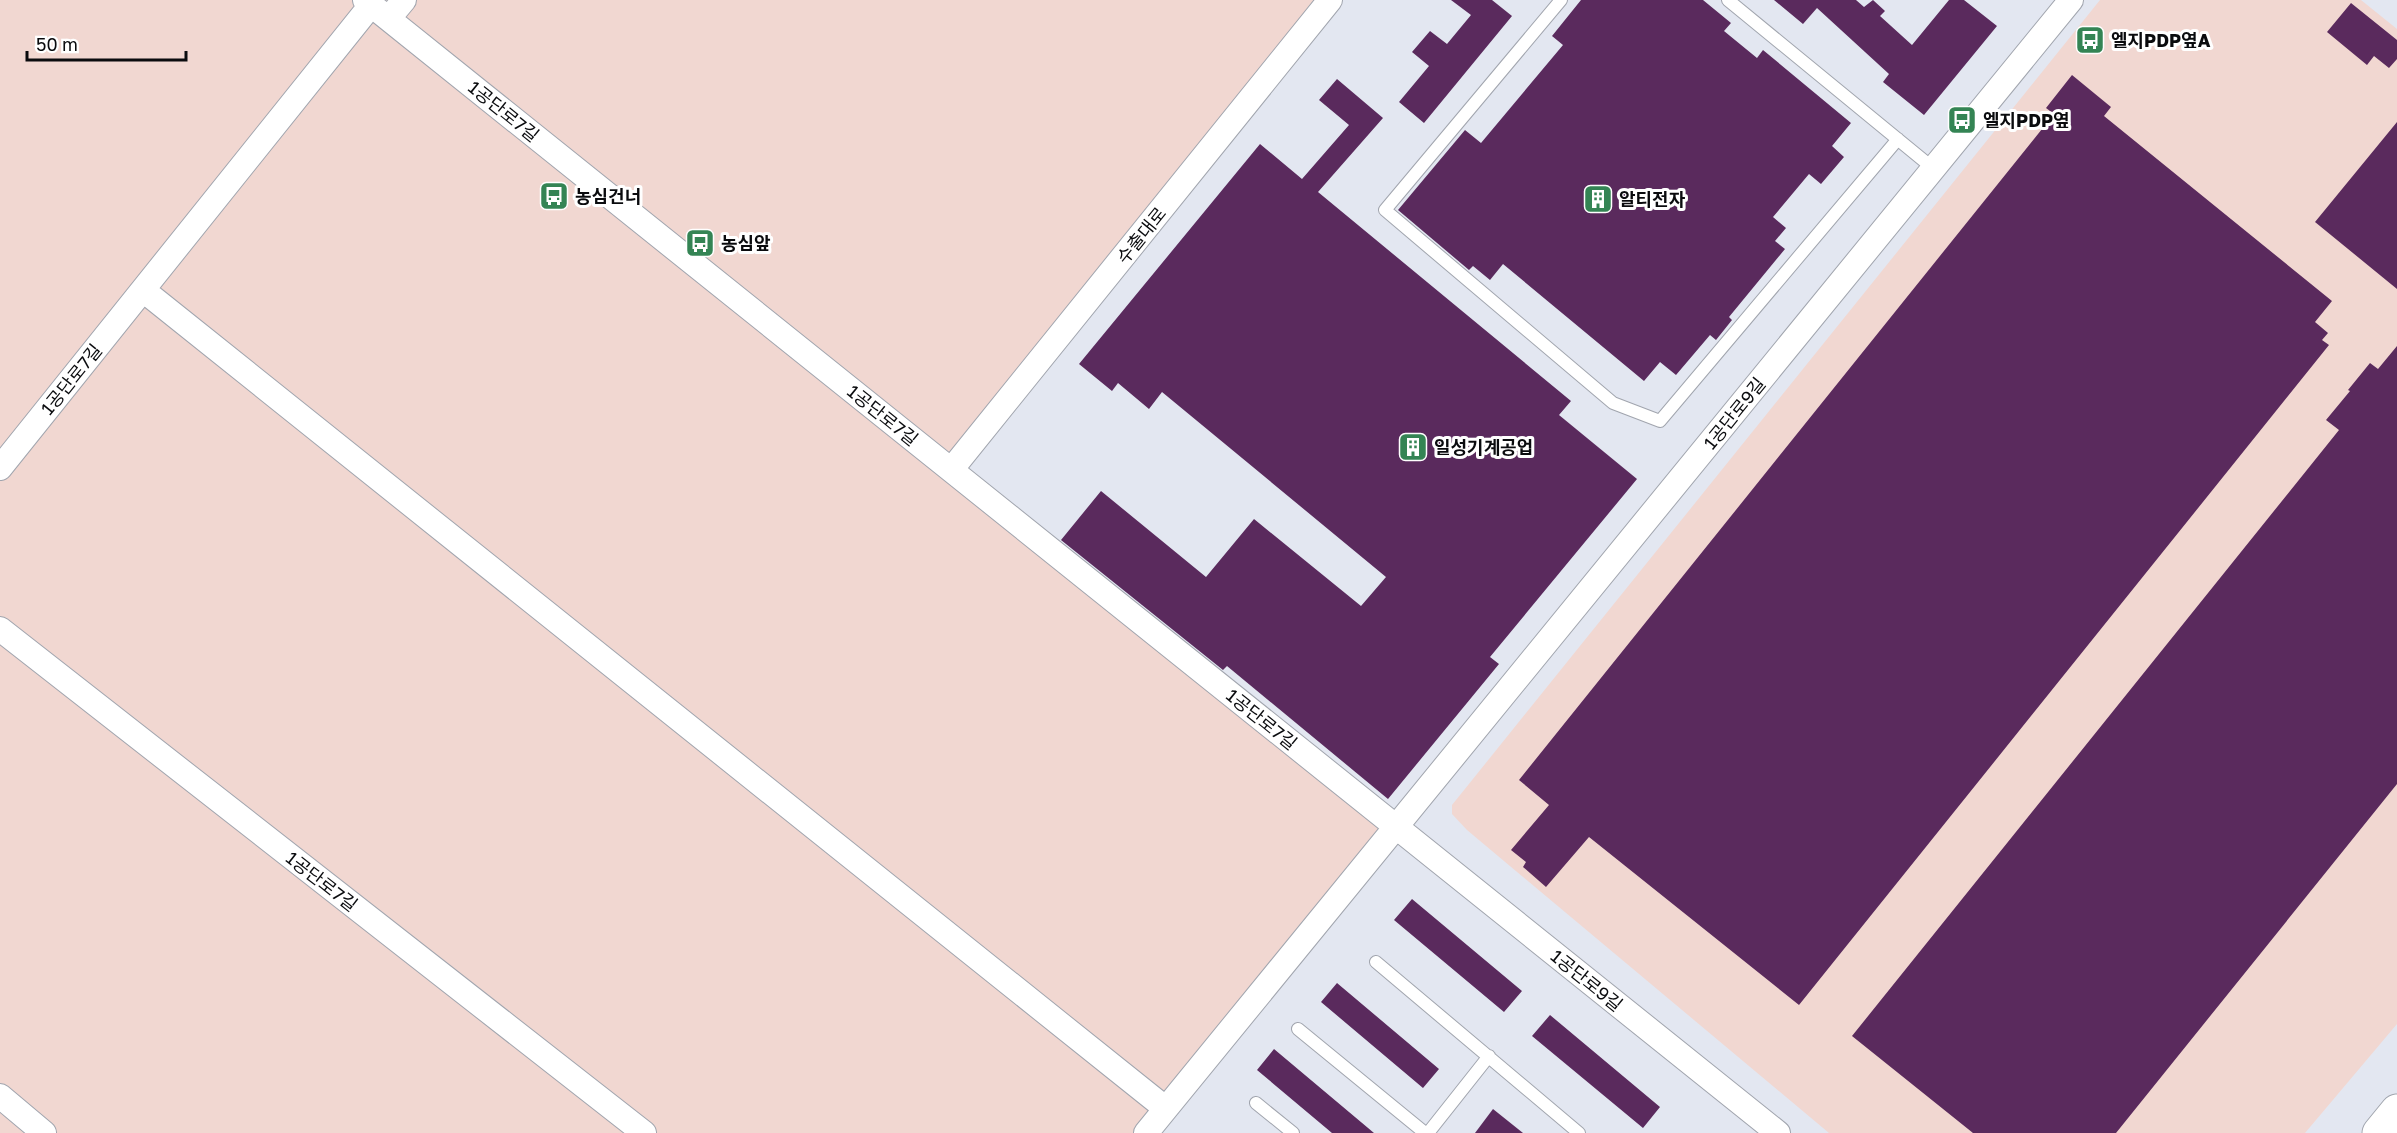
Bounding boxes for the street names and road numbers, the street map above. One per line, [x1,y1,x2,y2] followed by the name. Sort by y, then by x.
[464,76,544,146] street label: 1공단로7길
[1112,202,1170,268] street label: 수출대로
[36,339,106,419] street label: 1공단로7길
[1698,373,1770,453] street label: 1공단로9길
[843,380,923,450] street label: 1공단로7길
[1222,684,1302,754] street label: 1공단로7길
[282,846,362,916] street label: 1공단로7길
[1547,944,1627,1016] street label: 1공단로9길

